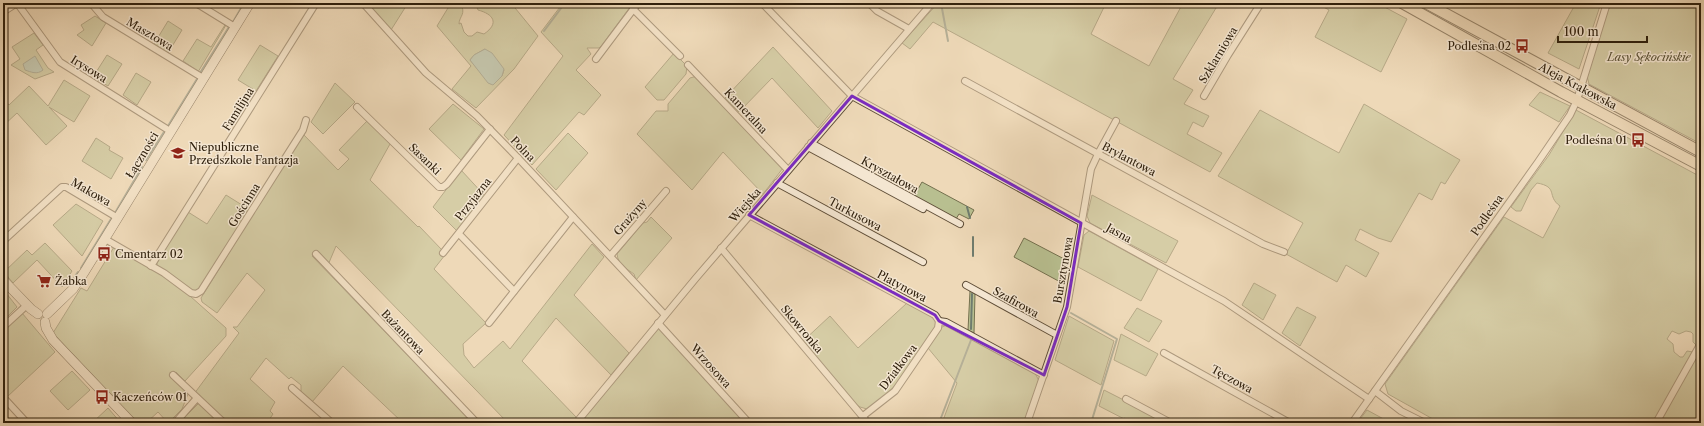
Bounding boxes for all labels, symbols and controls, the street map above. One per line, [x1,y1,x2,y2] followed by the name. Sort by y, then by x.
[124,15,176,54] street label: Masztowa
[1558,18,1647,44] scale bar
[1196,24,1240,86] street label: Szklarniowa
[1564,24,1599,39] text: 100 m
[1514,38,1530,54] bus stop icon: Podleśna 02
[1448,39,1511,53] place label: Podleśna 02
[1606,50,1691,64] park label: Lasy Sękocińskie
[68,52,110,86] street label: Irysowa
[1536,59,1620,113] street label: Aleja Krakowska
[219,85,257,133] street label: Familijna
[721,85,771,137] street label: Kameralna
[123,129,162,181] street label: Łączności
[1630,132,1646,148] bus stop icon: Podleśna 01
[508,133,538,165] street label: Polna
[1565,133,1627,147] place label: Podleśna 01
[1100,139,1159,179] street label: Brylantowa
[189,140,299,167] place label: Niepubliczne Przedszkole Fantazja
[406,140,445,178] street label: Sasanki
[170,145,186,161] school or university icon: Niepubliczne Przedszkole Fantazja
[859,153,921,197] street label: Kryształowa
[452,174,494,223] street label: Przyjazna
[69,175,114,209] street label: Makowa
[225,180,263,230] street label: Gościnna
[725,185,764,226] street label: Wiejska
[1468,191,1506,238] street label: Podleśna
[826,194,884,234] street label: Turkusowa
[610,195,650,238] street label: Grażyny
[1102,219,1134,246] street label: Jasna
[1050,235,1076,304] street label: Bursztynowa
[96,246,112,262] bus stop icon: Cmentarz 02
[115,247,183,261] place label: Cmentarz 02
[875,267,929,305] street label: Platynowa
[36,273,52,289] supermarket icon: Żabka
[55,273,87,288] place label: Żabka
[991,284,1042,320] street label: Szafirowa
[778,302,826,356] street label: Skowronka
[378,307,428,357] street label: Bażantowa
[687,340,734,391] street label: Wrzosowa
[876,341,920,393] street label: Działkowa
[1209,362,1256,396] street label: Tęczowa
[94,389,110,405] bus stop icon: Kaczeńców 01
[113,390,188,404] place label: Kaczeńców 01

